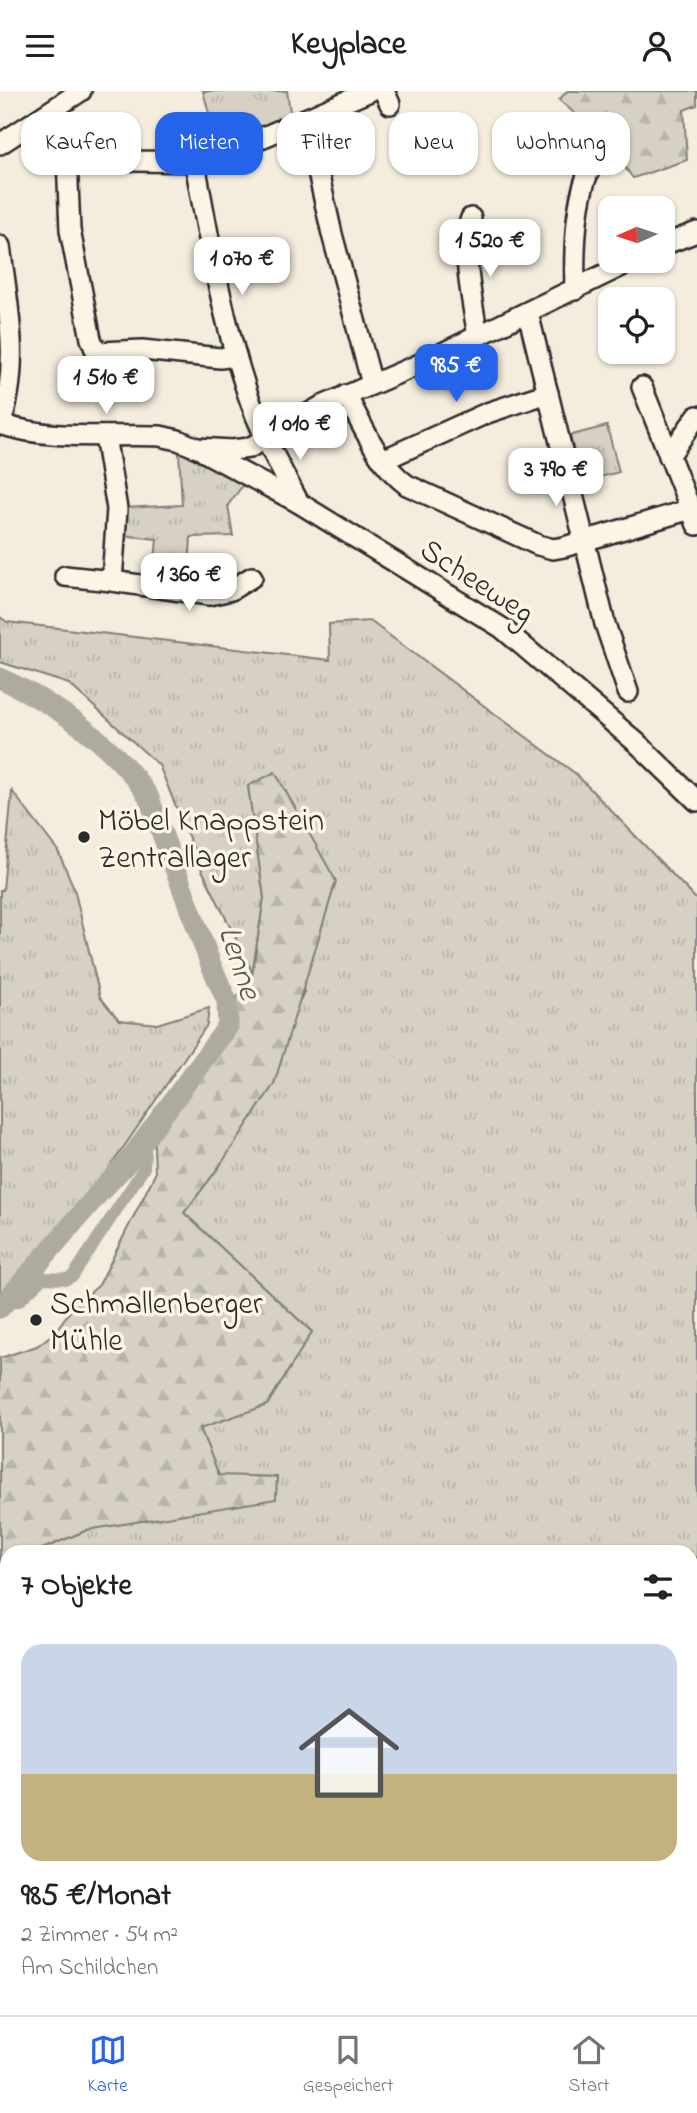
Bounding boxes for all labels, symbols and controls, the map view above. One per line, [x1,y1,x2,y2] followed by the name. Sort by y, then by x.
[291,22,406,69] text: Keyplace
[21,27,59,65] icon: menu
[638,27,676,65] icon: person
[21,112,141,175] chip: Kaufen
[155,112,263,175] chip: Mieten
[277,112,375,175] chip: Filter
[389,112,478,175] chip: Neu
[492,112,630,175] chip: Wohnung
[598,196,676,273] north arrow
[598,196,675,364] map controls
[425,219,555,279] pin: 1 520 €
[455,225,525,258] text: 1 520 €
[177,237,307,297] pin: 1 070 €
[210,243,274,276] text: 1 070 €
[598,287,675,364] button: locate
[407,345,505,404] pin: 985 €
[431,350,481,383] text: 985 €
[41,357,171,416] pin: 1 510 €
[73,362,139,395] text: 1 510 €
[235,403,365,462] pin: 1 010 €
[269,408,331,441] text: 1 010 €
[491,449,621,508] pin: 3 790 €
[524,454,588,487] text: 3 790 €
[409,528,543,638] street label: Scheeweg
[124,553,254,613] pin: 1 360 €
[157,559,221,592] text: 1 360 €
[98,799,324,883] place label: Möbel Knappstein Zentrallager
[76,829,92,845] marker: Möbel Knappstein Zentrallager
[204,920,273,1007] water label: Lenne
[50,1282,263,1366] place label: Schmallenberger Mühle
[28,1312,44,1328] marker: Schmallenberger Mühle
[21,1565,132,1609] text: 7 Objekte
[639,1568,677,1606] icon: filters
[286,1690,412,1816] icon: home
[21,1875,171,1919] text: 985 €/Monat
[21,1919,178,1952] text: 2 Zimmer · 54 m²
[21,1952,158,1985] text: Am Schildchen
[87,2031,128,2100] tab: Karte
[303,2031,393,2100] tab: Gespeichert
[568,2031,609,2100] tab: Start

